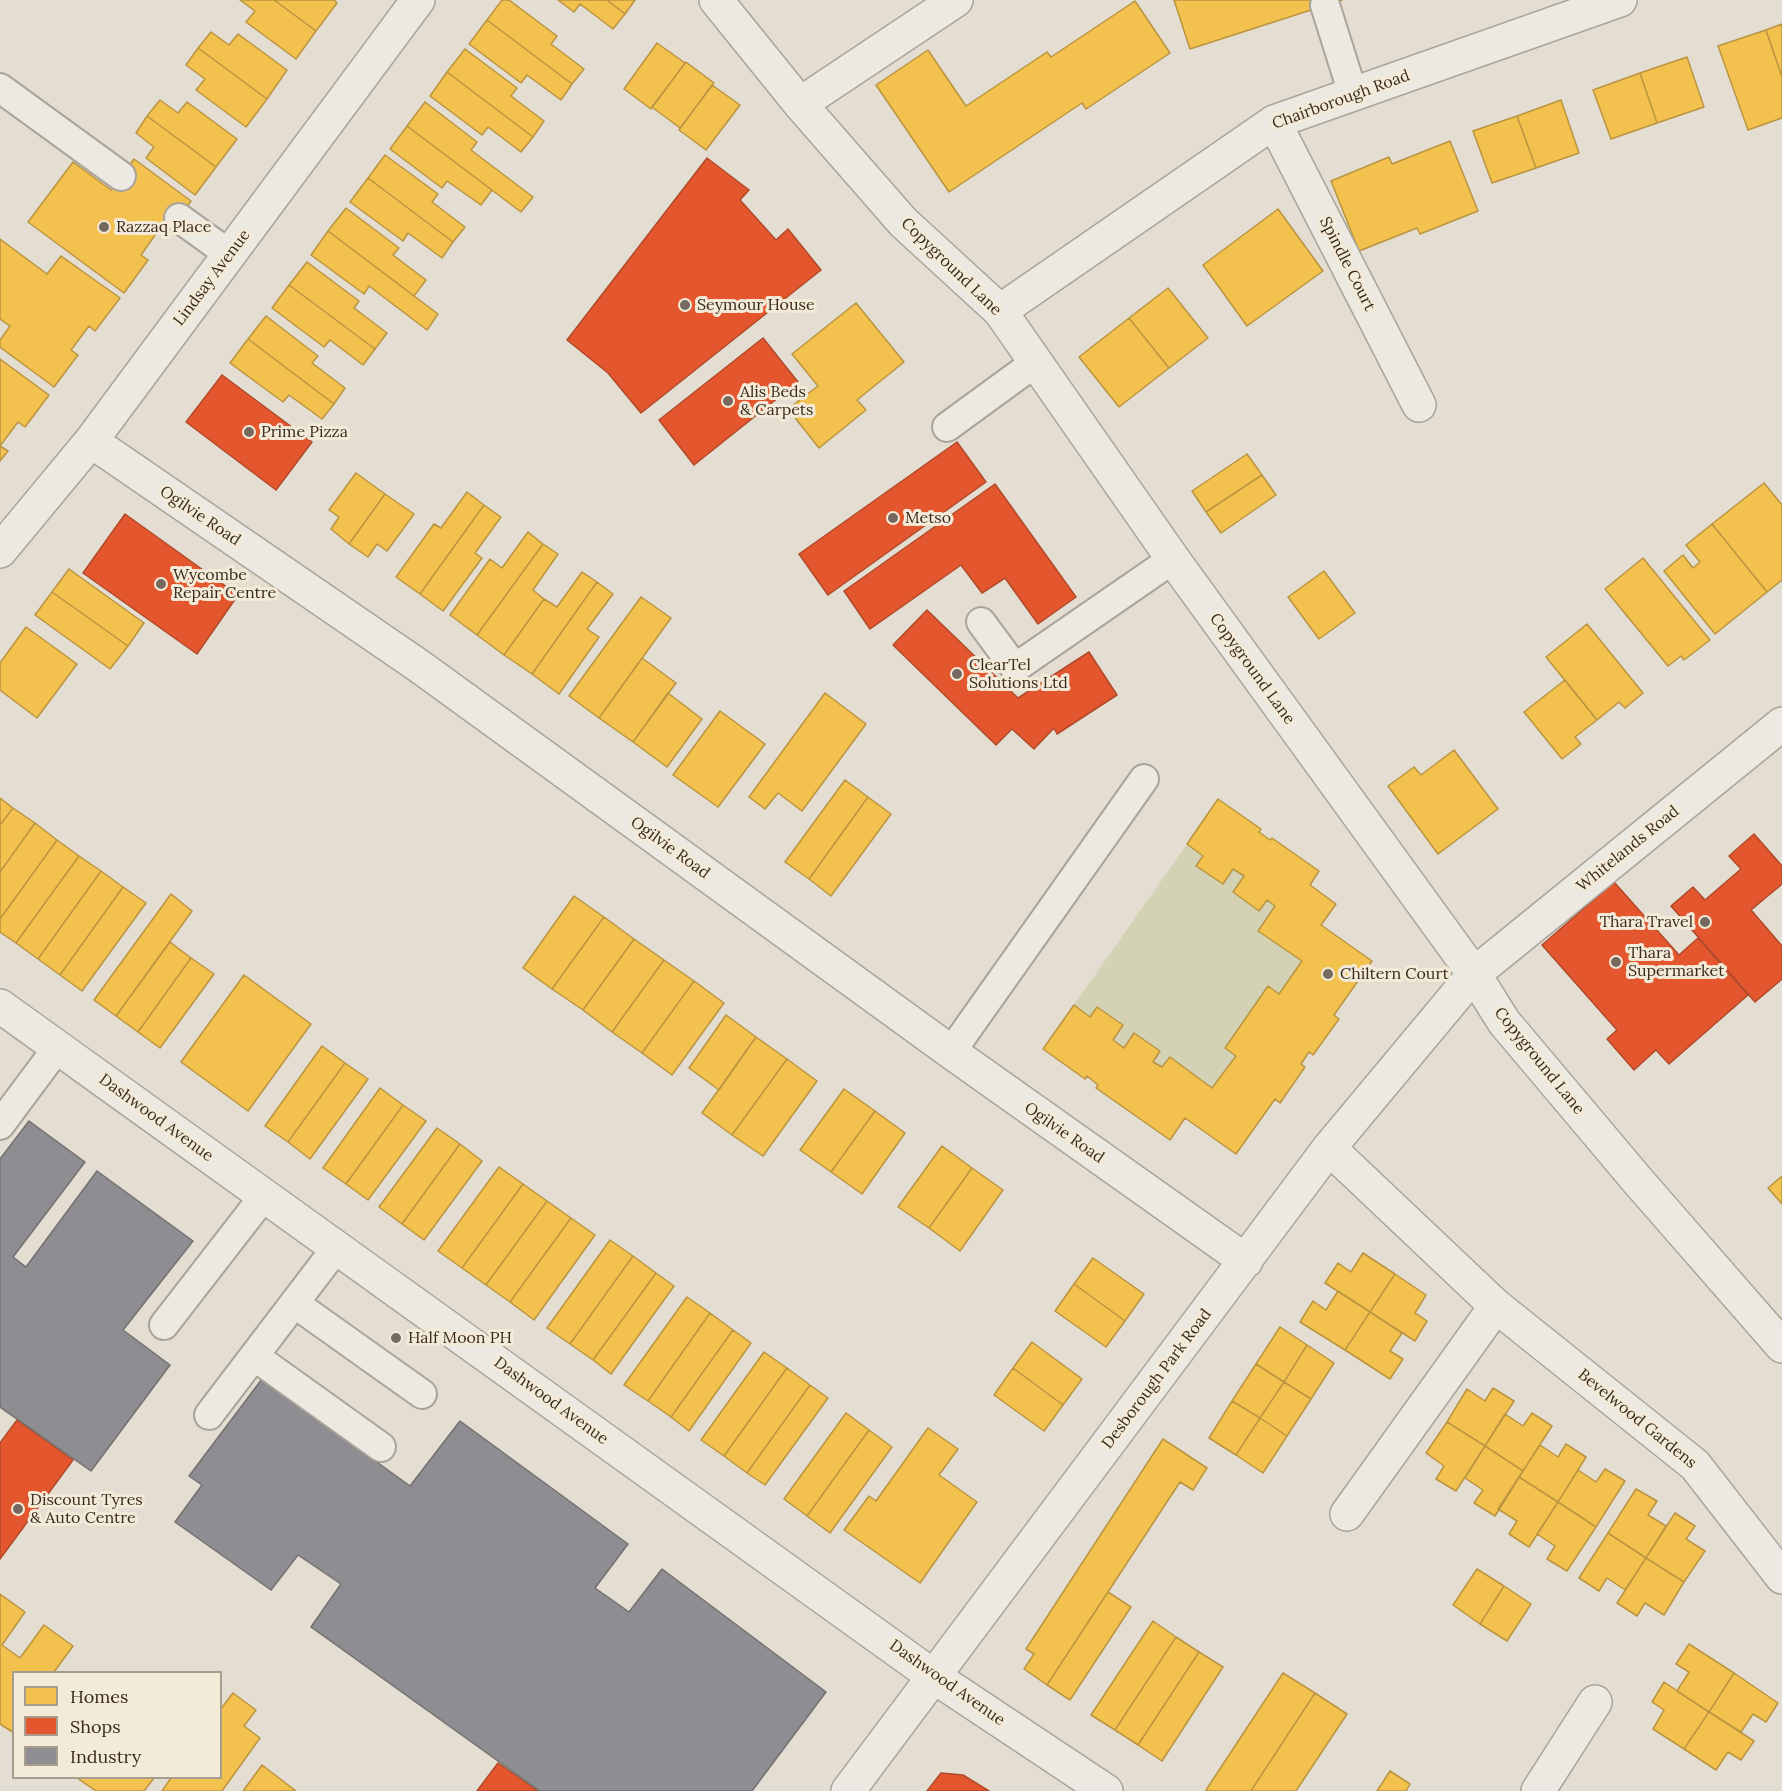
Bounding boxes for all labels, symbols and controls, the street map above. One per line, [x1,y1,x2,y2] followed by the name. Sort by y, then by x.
[1270,66,1412,134] street label: Chairborough Road
[897,214,1005,320] street label: Copyground Lane
[1315,214,1379,314] street label: Spindle Court
[116,217,211,237] place label: Razzaq Place
[97,220,111,234] marker: Razzaq Place
[170,226,254,330] street label: Lindsay Avenue
[697,295,815,315] place label: Seymour House
[678,298,692,312] marker: Seymour House
[740,382,813,420] place label: Alis Beds & Carpets
[721,394,735,408] marker: Alis Beds & Carpets
[261,422,348,442] place label: Prime Pizza
[242,425,256,439] marker: Prime Pizza
[156,482,244,550] street label: Ogilvie Road
[905,508,951,528] place label: Metso
[886,511,900,525] marker: Metso
[173,565,276,603] place label: Wycombe Repair Centre
[154,577,168,591] marker: Wycombe Repair Centre
[1205,610,1299,728] street label: Copyground Lane
[969,655,1068,693] place label: ClearTel Solutions Ltd
[950,667,964,681] marker: ClearTel Solutions Ltd
[1573,802,1683,896] street label: Whitelands Road
[627,813,713,883] street label: Ogilvie Road
[1600,912,1693,932] place label: Thara Travel
[1698,915,1712,929] marker: Thara Travel
[1628,943,1724,981] place label: Thara Supermarket
[1609,955,1623,969] marker: Thara Supermarket
[1340,964,1449,984] place label: Chiltern Court
[1321,967,1335,981] marker: Chiltern Court
[1490,1003,1588,1119] street label: Copyground Lane
[95,1070,217,1166] street label: Dashwood Avenue
[1020,1098,1108,1168] street label: Ogilvie Road
[1098,1305,1216,1453] street label: Desborough Park Road
[408,1328,512,1348] place label: Half Moon PH
[389,1331,403,1345] marker: Half Moon PH
[490,1353,612,1449] street label: Dashwood Avenue
[1574,1365,1700,1473] street label: Bevelwood Gardens
[30,1490,143,1528] place label: Discount Tyres & Auto Centre
[11,1502,25,1516] marker: Discount Tyres & Auto Centre
[886,1636,1008,1730] street label: Dashwood Avenue
[12,1671,222,1779] legend
[70,1685,128,1708] text: Homes
[70,1715,121,1738] text: Shops
[70,1745,141,1768] text: Industry

